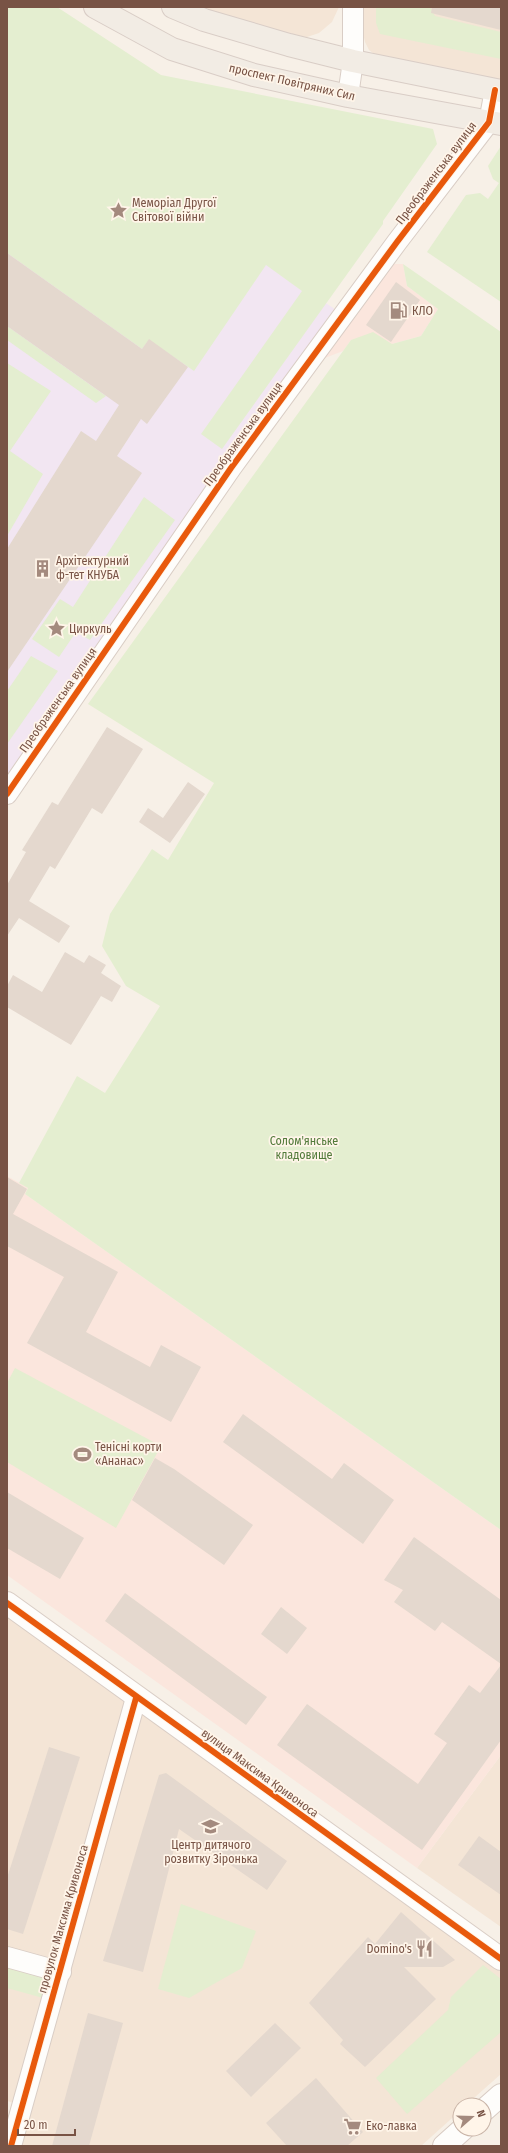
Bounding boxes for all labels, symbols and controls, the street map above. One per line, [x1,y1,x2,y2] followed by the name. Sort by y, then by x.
[228,61,356,103] street label: проспект Повітряних Сил
[393,119,479,227] street label: Преображенська вулиця
[132,196,217,224] place label: Меморіал Другої Світової війни
[109,200,129,220] place icon: Меморіал Другої Світової війни
[389,301,409,321] fuel station icon: КЛО
[412,304,433,318] place label: КЛО
[201,379,285,489] street label: Преображенська вулиця
[56,554,129,582] place label: Архітектурний ф-тет КНУБА
[33,558,53,578] building icon: Архітектурний ф-тет КНУБА
[46,619,66,639] place icon: Циркуль
[69,622,112,636] place label: Циркуль
[16,645,100,755] street label: Преображенська вулиця
[270,1134,338,1162] park label: Солом'янське кладовище
[95,1440,162,1468] place label: Тенісні корти «Ананас»
[72,1444,92,1464] sports icon: Тенісні корти «Ананас»
[199,1726,321,1820] street label: вулиця Максима Кривоноса
[201,1816,221,1836] school or university icon: Центр дитячого розвитку Зіронька
[164,1838,258,1866] place label: Центр дитячого розвитку Зіронька
[35,1843,91,1995] street label: провулок Максима Кривоноса
[415,1939,435,1959] restaurant icon: Domino's
[367,1942,412,1956] place label: Domino's
[452,2097,492,2137] north arrow
[474,2108,488,2119] text: N
[18,2111,75,2137] scale bar
[343,2116,363,2136] supermarket icon: Еко-лавка
[24,2118,48,2132] text: 20 m
[366,2119,417,2133] place label: Еко-лавка

